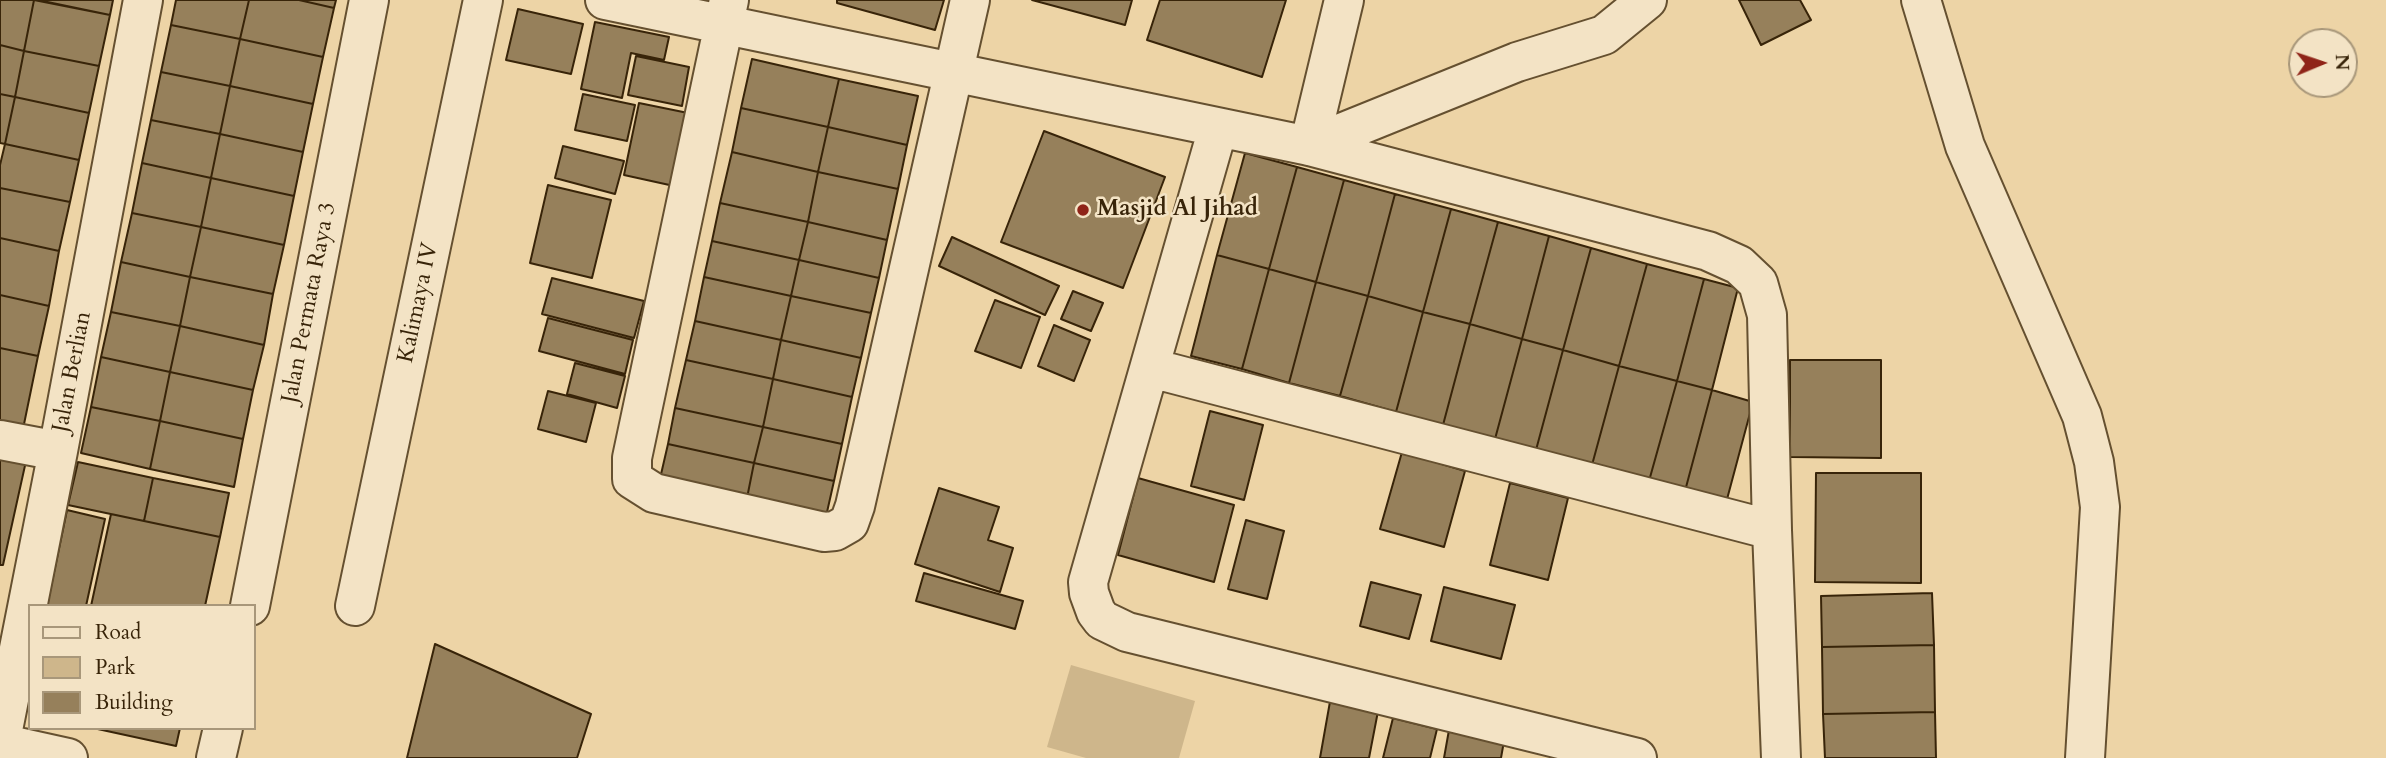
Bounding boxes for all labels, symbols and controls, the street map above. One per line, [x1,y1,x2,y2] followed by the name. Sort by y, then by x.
[2288,28,2358,98] north arrow
[2329,54,2355,71] text: N
[1097,196,1258,224] place label: Masjid Al Jihad
[277,200,343,406] street label: Jalan Permata Raya 3
[1075,202,1091,218] marker: Masjid Al Jihad
[393,241,445,365] street label: Kalimaya IV
[48,309,98,435] street label: Jalan Berlian
[28,604,256,730] legend
[95,618,141,647] text: Road
[95,653,135,682] text: Park
[95,688,173,717] text: Building

